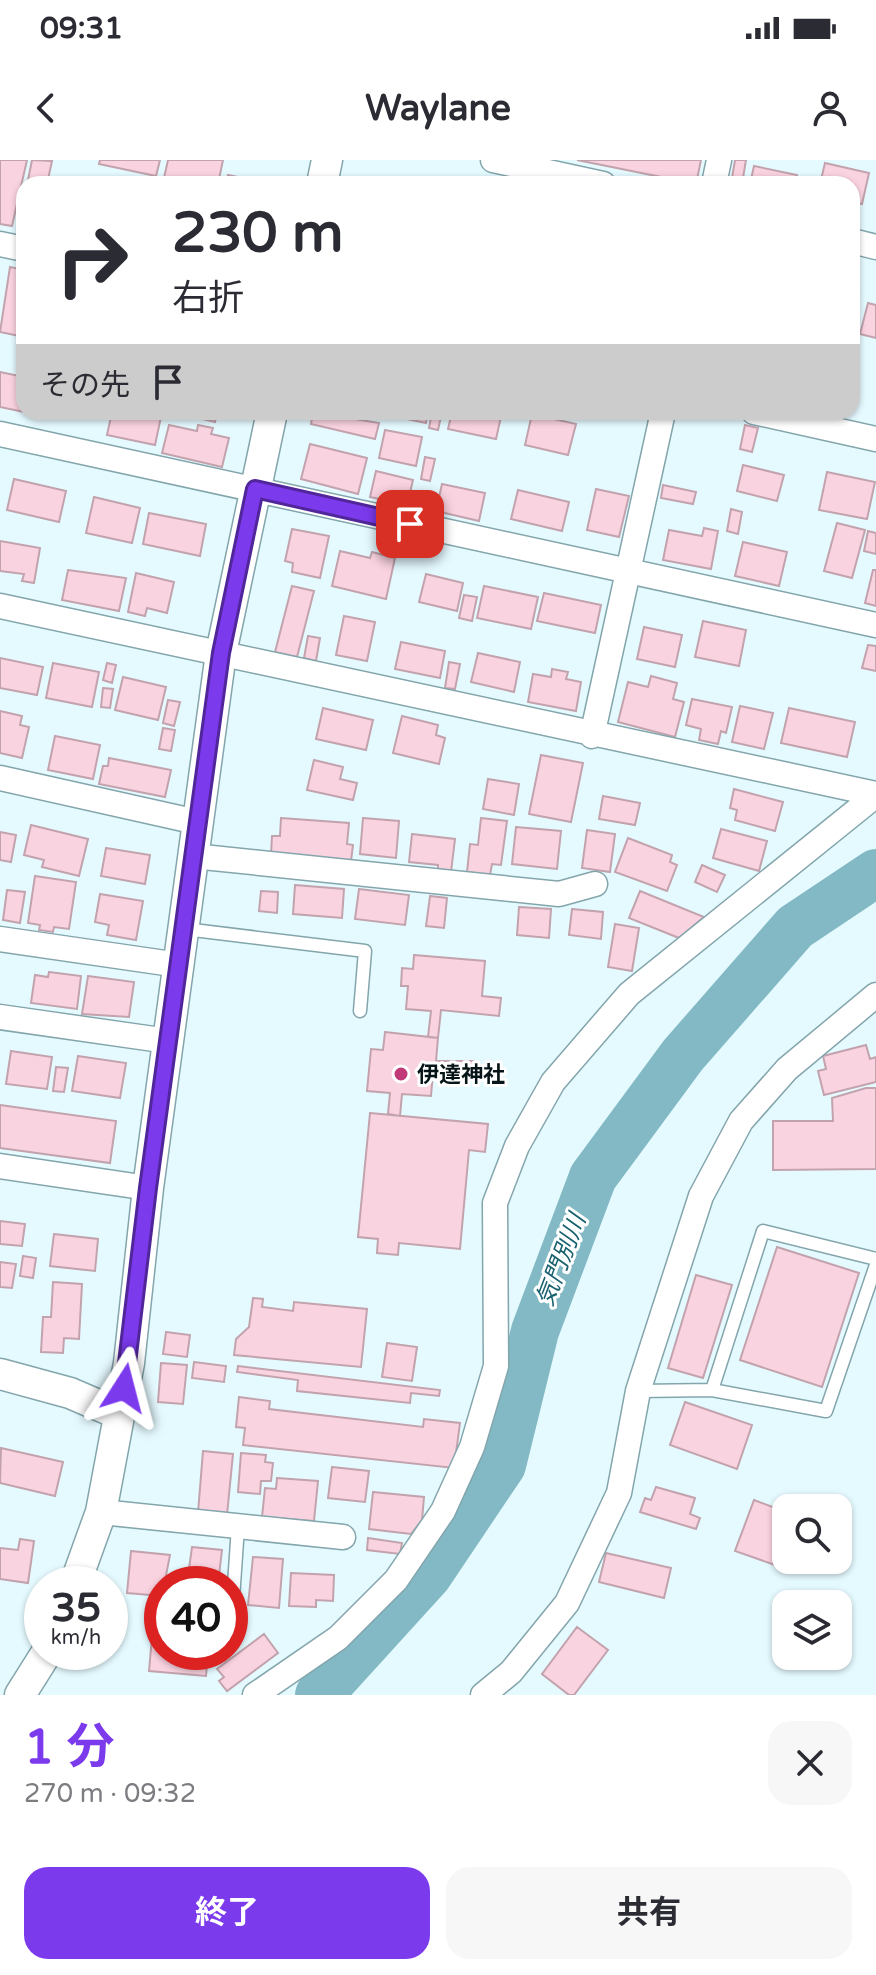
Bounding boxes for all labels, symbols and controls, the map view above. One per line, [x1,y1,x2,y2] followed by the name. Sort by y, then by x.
[40,10,123,47] text: 09:31
[24,86,68,130] icon: back
[808,86,852,130] icon: person
[365,87,511,130] text: Waylane
[172,200,343,267] text: 230 m
[40,208,144,312] icon: right
[172,277,244,320] text: 右折
[146,360,190,404] icon: arrive
[40,367,130,404] text: その先
[376,490,444,558] pin
[388,502,432,546] icon: arrive
[417,1062,505,1088] place label: 伊達神社
[392,1065,410,1083] marker: 伊達神社
[531,1207,593,1310] water label: 気門別川
[82,1346,166,1430] position arrow
[772,1494,852,1670] map controls
[772,1494,852,1574] button: search
[144,1566,248,1670] speed limit sign: 40
[51,1584,101,1632] text: 35
[772,1590,852,1670] button: layers
[51,1626,101,1650] text: km/h
[24,1719,115,1777] text: 1 分
[768,1721,852,1805] button: close
[24,1778,196,1809] text: 270 m · 09:32
[24,1867,430,1959] button: 終了
[446,1867,852,1959] button: 共有

